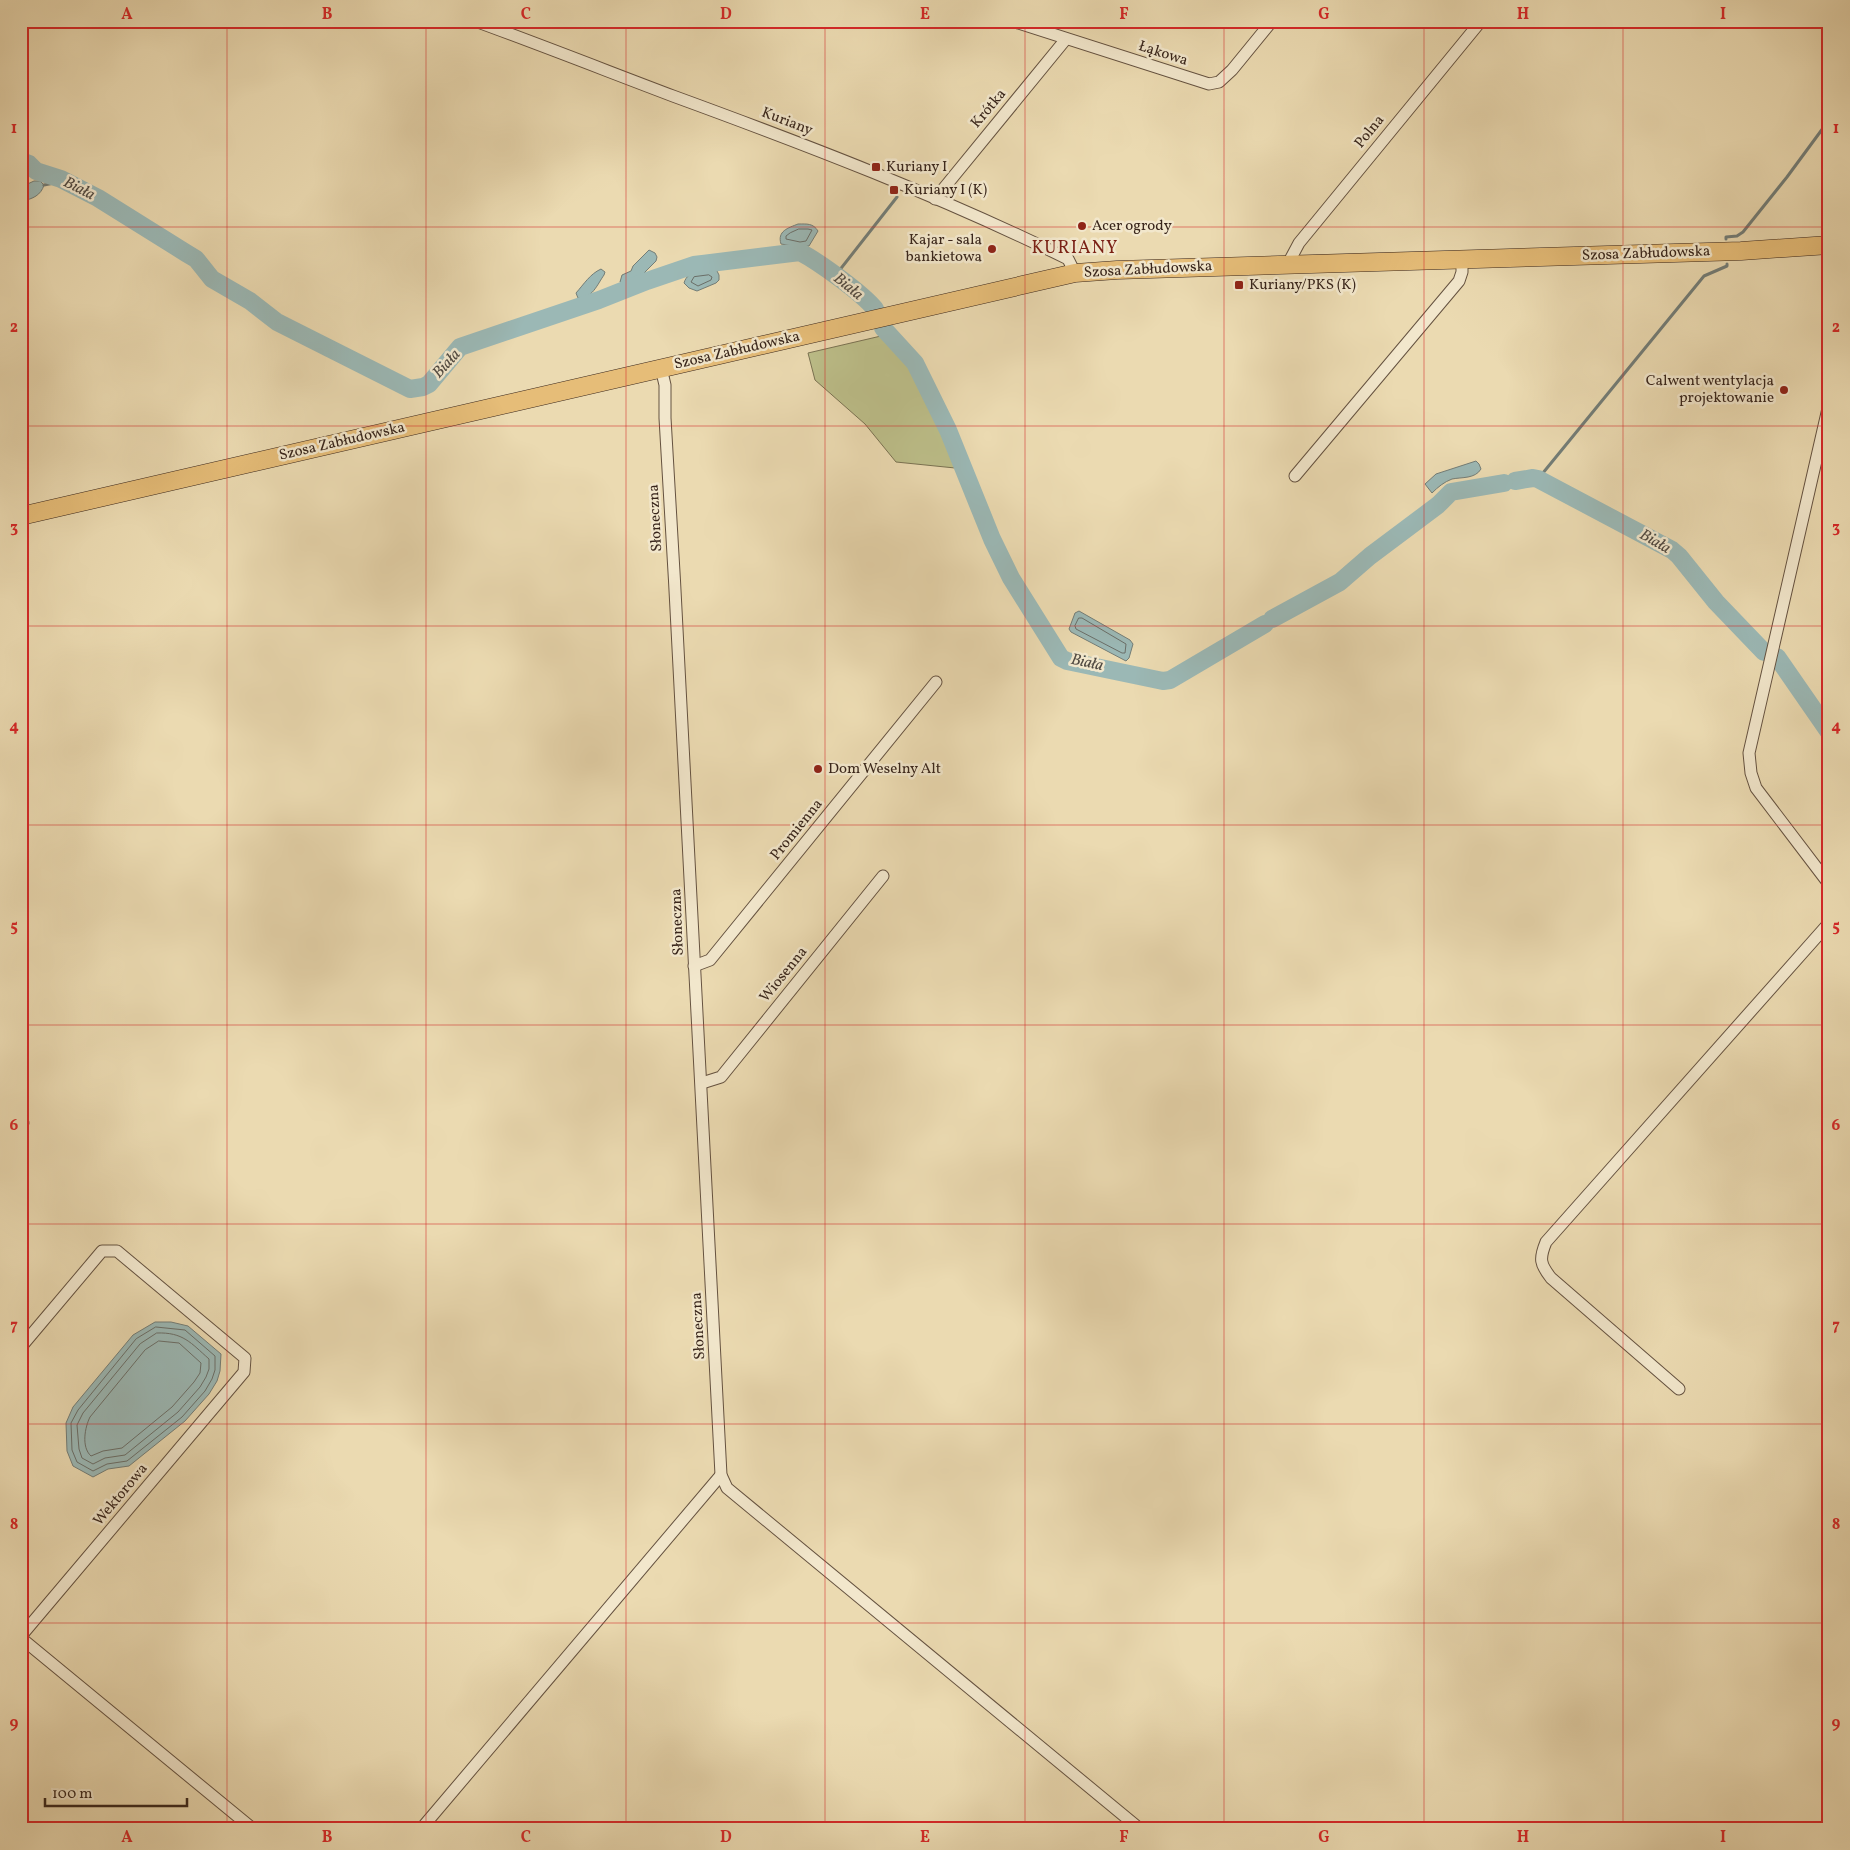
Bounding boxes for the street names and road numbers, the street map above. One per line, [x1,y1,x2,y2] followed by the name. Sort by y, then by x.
[1136,36,1190,72] street label: Łąkowa
[966,85,1012,133] street label: Krótka
[758,103,816,141] street label: Kuriany
[1350,111,1390,153] street label: Polna
[1581,241,1711,267] street label: Szosa Zabłudowska
[1083,256,1213,284] street label: Szosa Zabłudowska
[672,326,802,376] street label: Szosa Zabłudowska
[277,417,407,467] street label: Szosa Zabłudowska
[644,484,668,552] street label: Słoneczna
[766,795,828,865] street label: Promienna
[666,888,690,956] street label: Słoneczna
[755,943,813,1007] street label: Wiosenna
[687,1292,711,1360] street label: Słoneczna
[89,1459,153,1531] street label: Wektorowa

